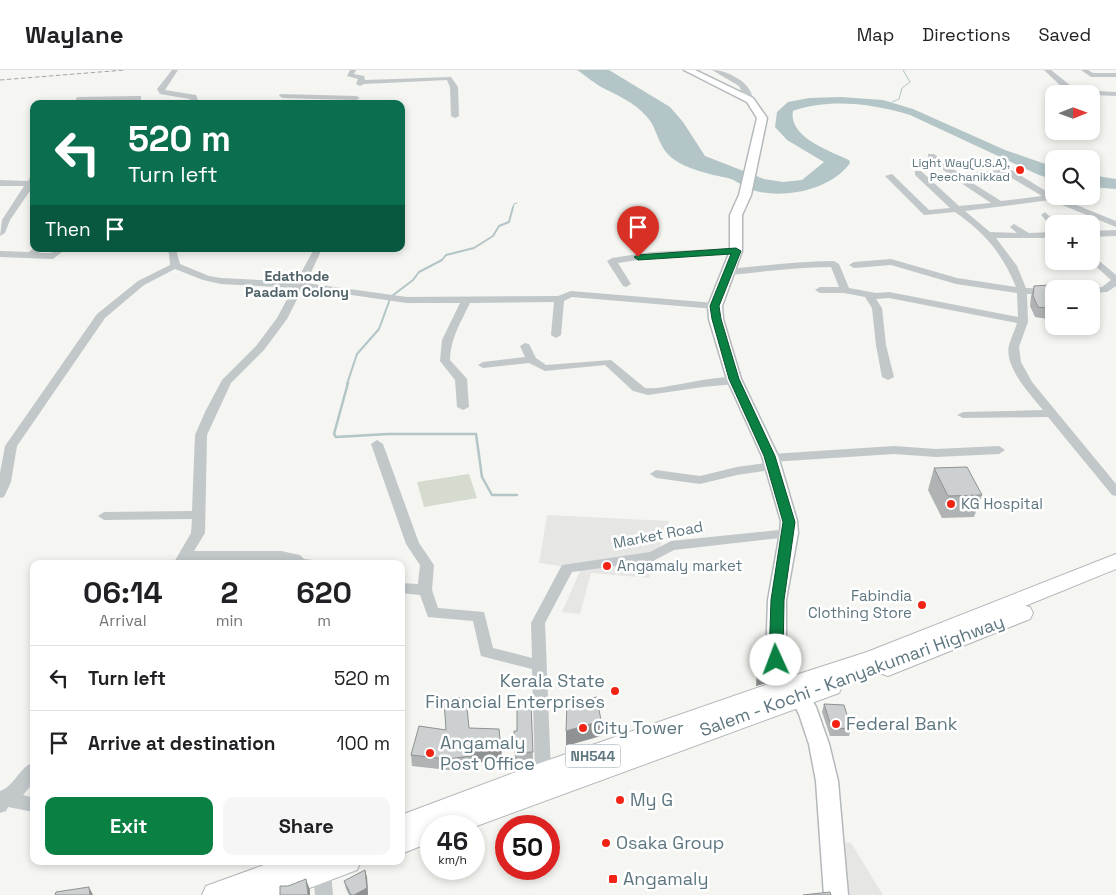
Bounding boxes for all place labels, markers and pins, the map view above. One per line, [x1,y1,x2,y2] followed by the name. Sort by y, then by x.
[912,155,1010,185] place label: Light Way(U.S.A), Peechanikkad
[1014,164,1026,176] marker: Light Way(U.S.A), Peechanikkad
[617,206,659,257] pin
[961,494,1043,513] place label: KG Hospital
[945,498,957,510] marker: KG Hospital
[617,556,743,575] place label: Angamaly market
[601,560,613,572] marker: Angamaly market
[808,586,912,622] place label: Fabindia Clothing Store
[916,599,928,611] marker: Fabindia Clothing Store
[425,669,605,713] place label: Kerala State Financial Enterprises
[609,685,621,697] marker: Kerala State Financial Enterprises
[846,712,958,735] place label: Federal Bank
[593,716,684,739] place label: City Tower
[830,718,842,730] marker: Federal Bank
[577,722,589,734] marker: City Tower
[440,731,535,775] place label: Angamaly Post Office
[424,747,436,759] marker: Angamaly Post Office
[630,788,673,811] place label: My G
[614,794,626,806] marker: My G
[616,831,724,854] place label: Osaka Group
[600,837,612,849] marker: Osaka Group
[623,867,709,890] place label: Angamaly
[607,873,619,885] marker: Angamaly

